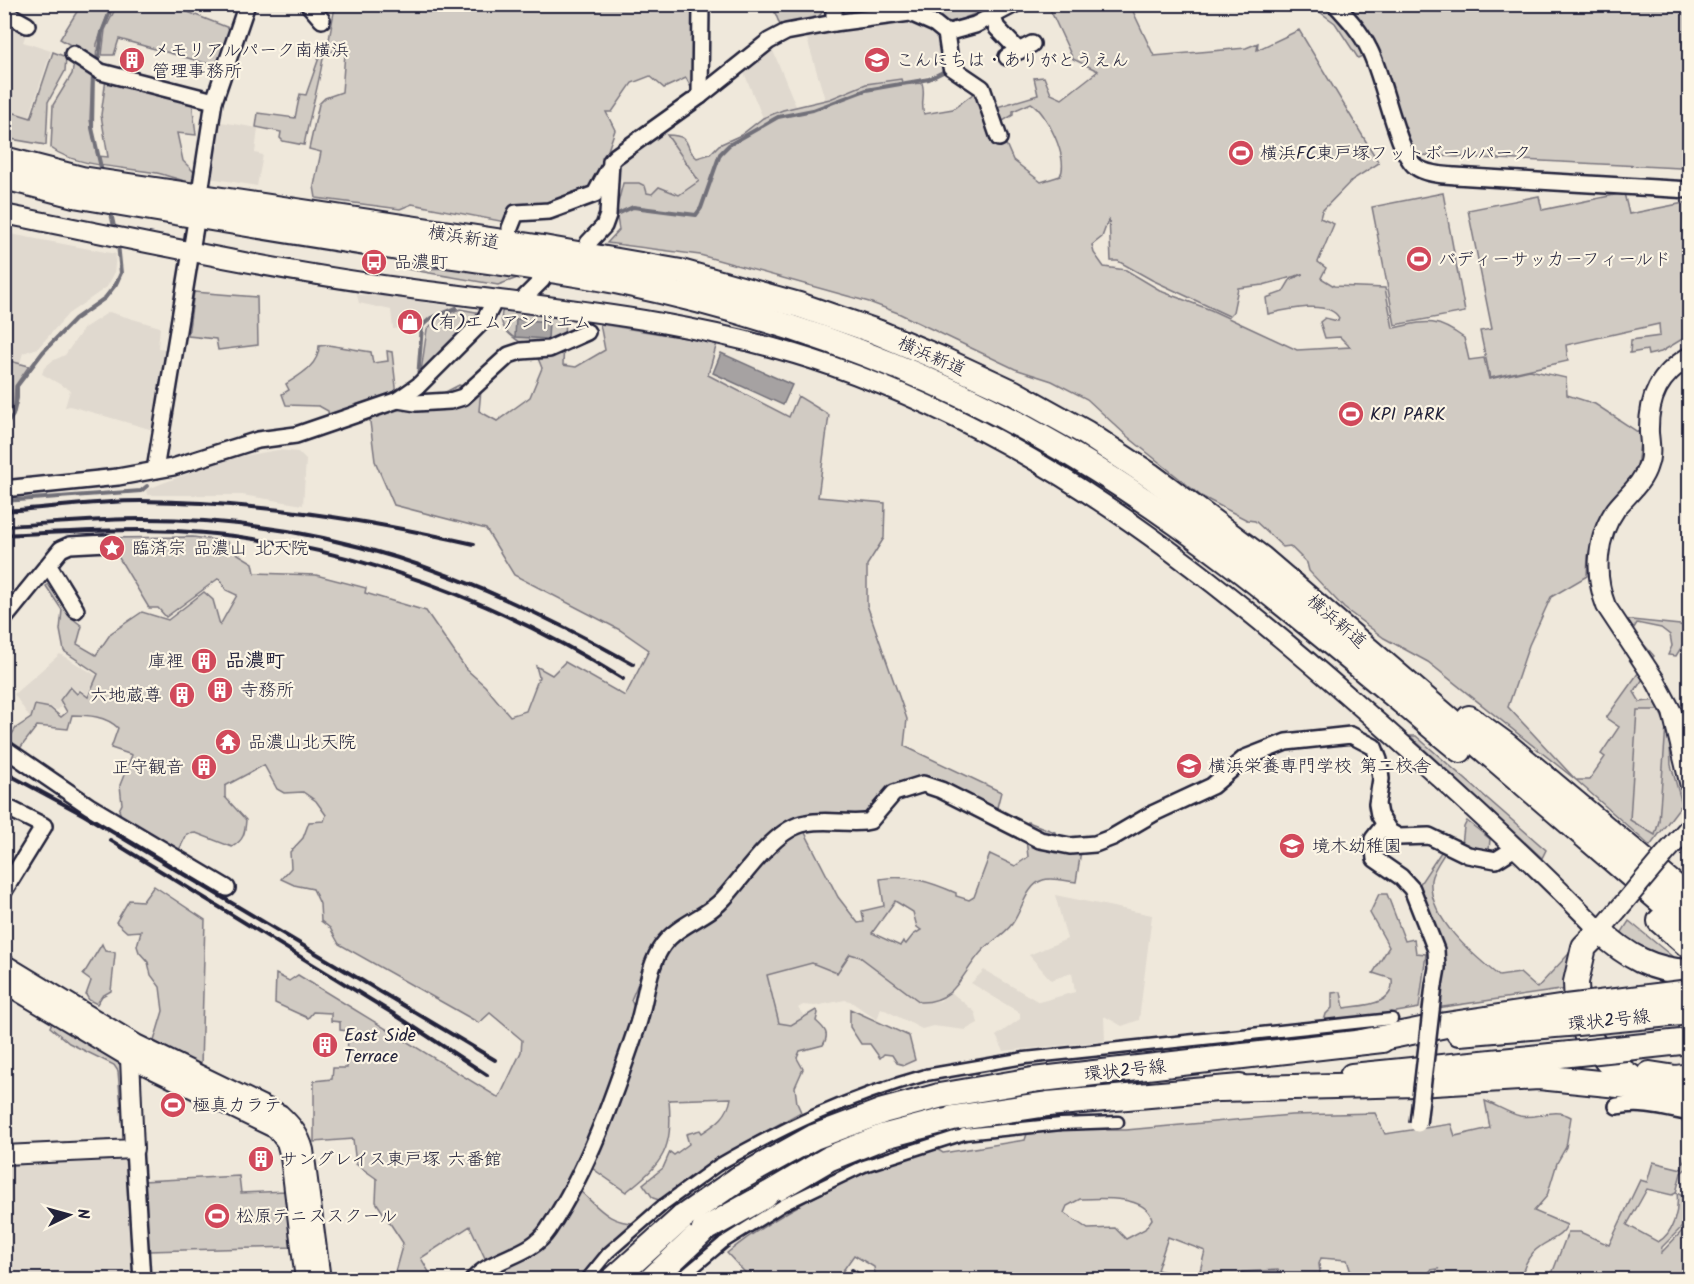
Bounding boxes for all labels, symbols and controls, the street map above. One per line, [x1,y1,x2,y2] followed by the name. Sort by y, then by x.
[152,37,349,87] place label: メモリアルパーク南横浜 管理事務所
[117,45,147,75] building icon: メモリアルパーク南横浜 管理事務所
[862,45,892,75] school or university icon: こんにちは・ありがとうえん
[896,47,1129,76] place label: こんにちは・ありがとうえん
[1226,138,1256,168] sports icon: 横浜FC東戸塚フットボールパーク
[1260,140,1531,169] place label: 横浜FC東戸塚フットボールパーク
[426,219,502,258] street label: 横浜新道
[1404,244,1434,274] sports icon: バディーサッカーフィールド
[1438,246,1671,275] place label: バディーサッカーフィールド
[359,247,389,277] bus stop icon: 品濃町
[394,249,448,278] place label: 品濃町
[395,307,425,337] shop icon: (有)エムアンドエム
[430,309,591,338] place label: (有)エムアンドエム
[893,329,970,385] street label: 横浜新道
[1336,399,1366,429] sports icon: KPI PARK
[1370,401,1445,430] place label: KPI PARK
[97,533,127,563] place icon: 臨済宗 品濃山 北天院
[132,535,308,564] place label: 臨済宗 品濃山 北天院
[1299,588,1373,657] street label: 横浜新道
[189,646,219,676] building icon: 庫裡
[225,646,285,678] district label: 品濃町
[148,648,184,677] place label: 庫裡
[205,675,235,705] building icon: 寺務所
[240,677,294,706] place label: 寺務所
[167,680,197,710] building icon: 六地蔵尊
[90,682,162,711] place label: 六地蔵尊
[213,727,243,757] temple icon: 品濃山北天院
[248,729,356,758] place label: 品濃山北天院
[1174,751,1204,781] school or university icon: 横浜栄養専門学校 第二校舎
[189,752,219,782] building icon: 正守観音
[1208,753,1431,782] place label: 横浜栄養専門学校 第二校舎
[112,754,184,783] place label: 正守観音
[1277,831,1307,861] school or university icon: 境木幼稚園
[1312,833,1402,862] place label: 境木幼稚園
[1567,1003,1652,1040] street label: 環状2号線
[344,1022,416,1072] place label: East Side Terrace
[310,1030,340,1060] building icon: East Side Terrace
[1083,1053,1168,1090] street label: 環状2号線
[158,1090,188,1120] sports icon: 極真カラテ
[192,1092,282,1121] place label: 極真カラテ
[246,1144,276,1174] building icon: サングレイス東戸塚 六番館
[280,1146,502,1175] place label: サングレイス東戸塚 六番館
[39,1185,99,1245] north arrow
[202,1201,232,1231] sports icon: 松原テニススクール
[236,1203,397,1232] place label: 松原テニススクール
[70,1208,95,1220] text: N

